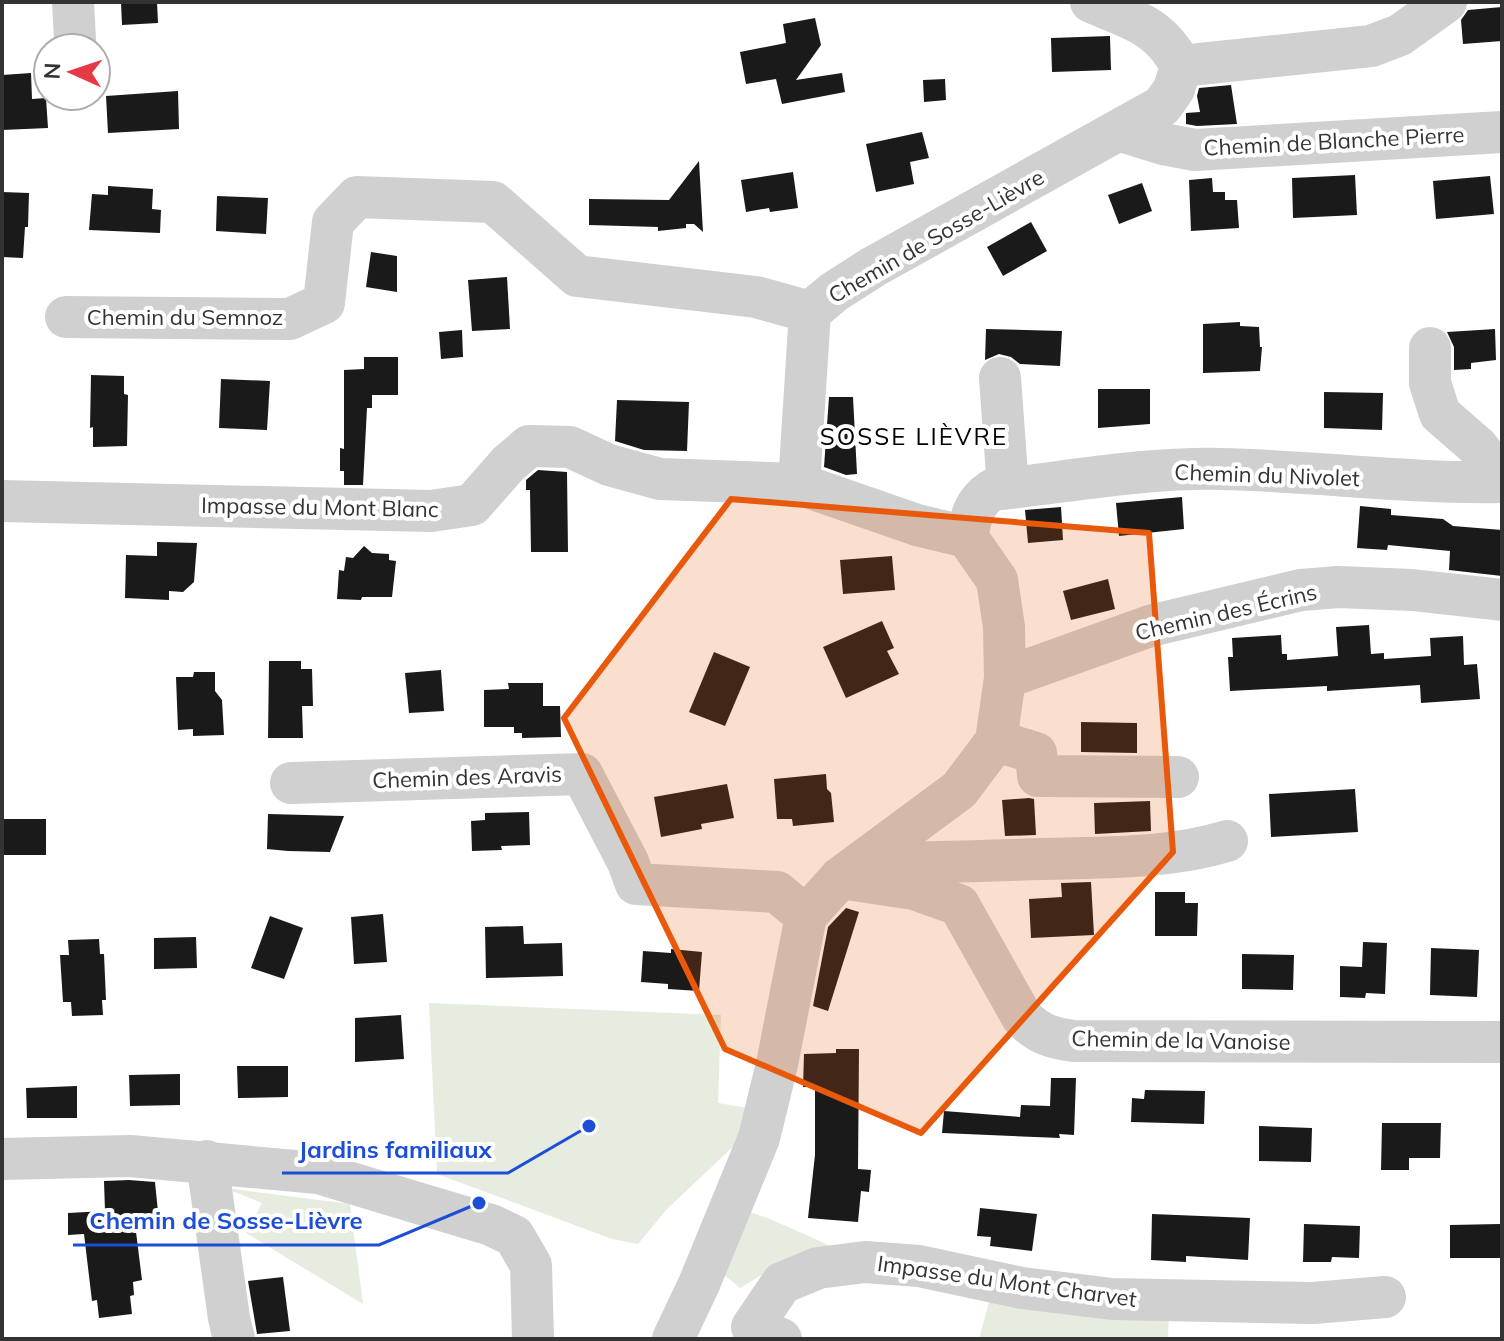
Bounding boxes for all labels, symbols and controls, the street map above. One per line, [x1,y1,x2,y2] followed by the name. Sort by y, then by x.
[32,32,112,112] north arrow
[38,62,66,80] text: N
[1203,120,1465,162] street label: Chemin de Blanche Pierre
[823,163,1049,309] street label: Chemin de Sosse-Lièvre
[87,303,283,331] street label: Chemin du Semnoz
[820,421,1008,451] district label: SOSSE LIÈVRE
[1174,458,1360,492] street label: Chemin du Nivolet
[201,491,439,523] street label: Impasse du Mont Blanc
[1132,577,1320,647] street label: Chemin des Écrins
[372,760,562,794] street label: Chemin des Aravis
[1071,1024,1291,1056] street label: Chemin de la Vanoise
[282,1125,508,1173] callout: Jardins familiaux
[298,1134,492,1164] text: Jardins familiaux
[73,1197,379,1245] callout: Chemin de Sosse-Lièvre
[89,1205,363,1235] text: Chemin de Sosse-Lièvre
[876,1249,1139,1313] street label: Impasse du Mont Charvet

